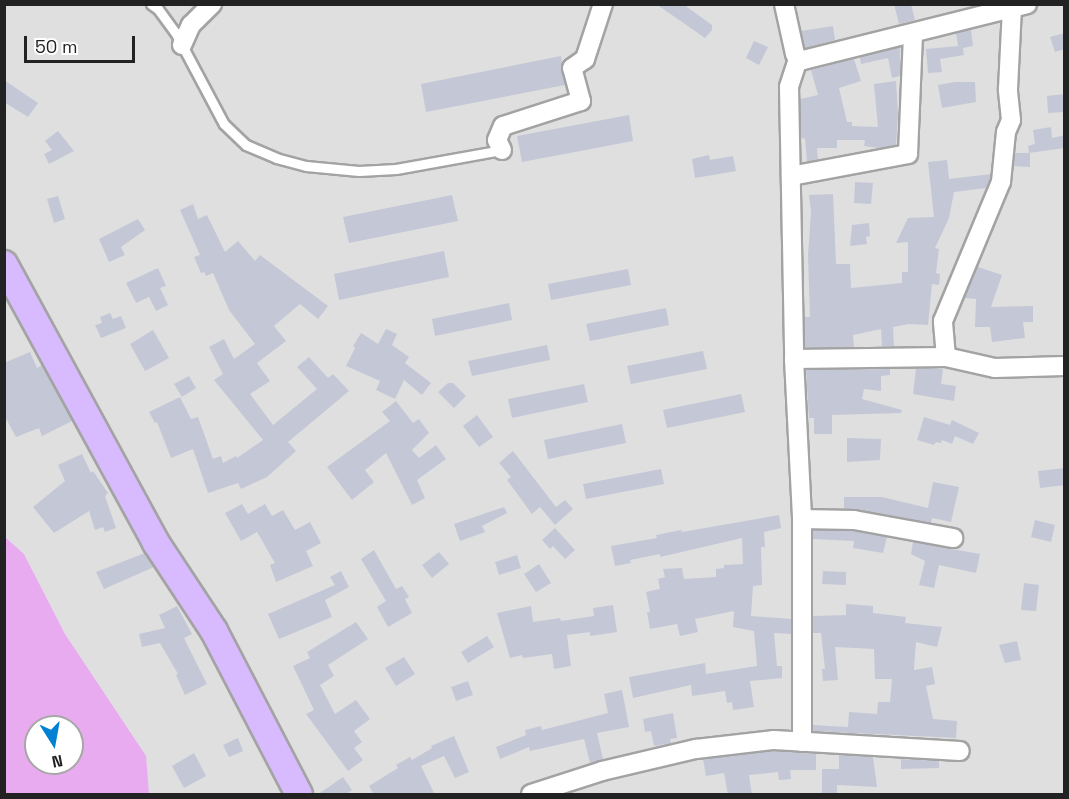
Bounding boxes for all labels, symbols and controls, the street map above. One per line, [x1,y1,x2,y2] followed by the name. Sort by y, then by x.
[27,24,138,62] scale bar
[35,35,77,58] text: 50 m
[24,715,84,775] north arrow
[50,750,64,773] text: N

